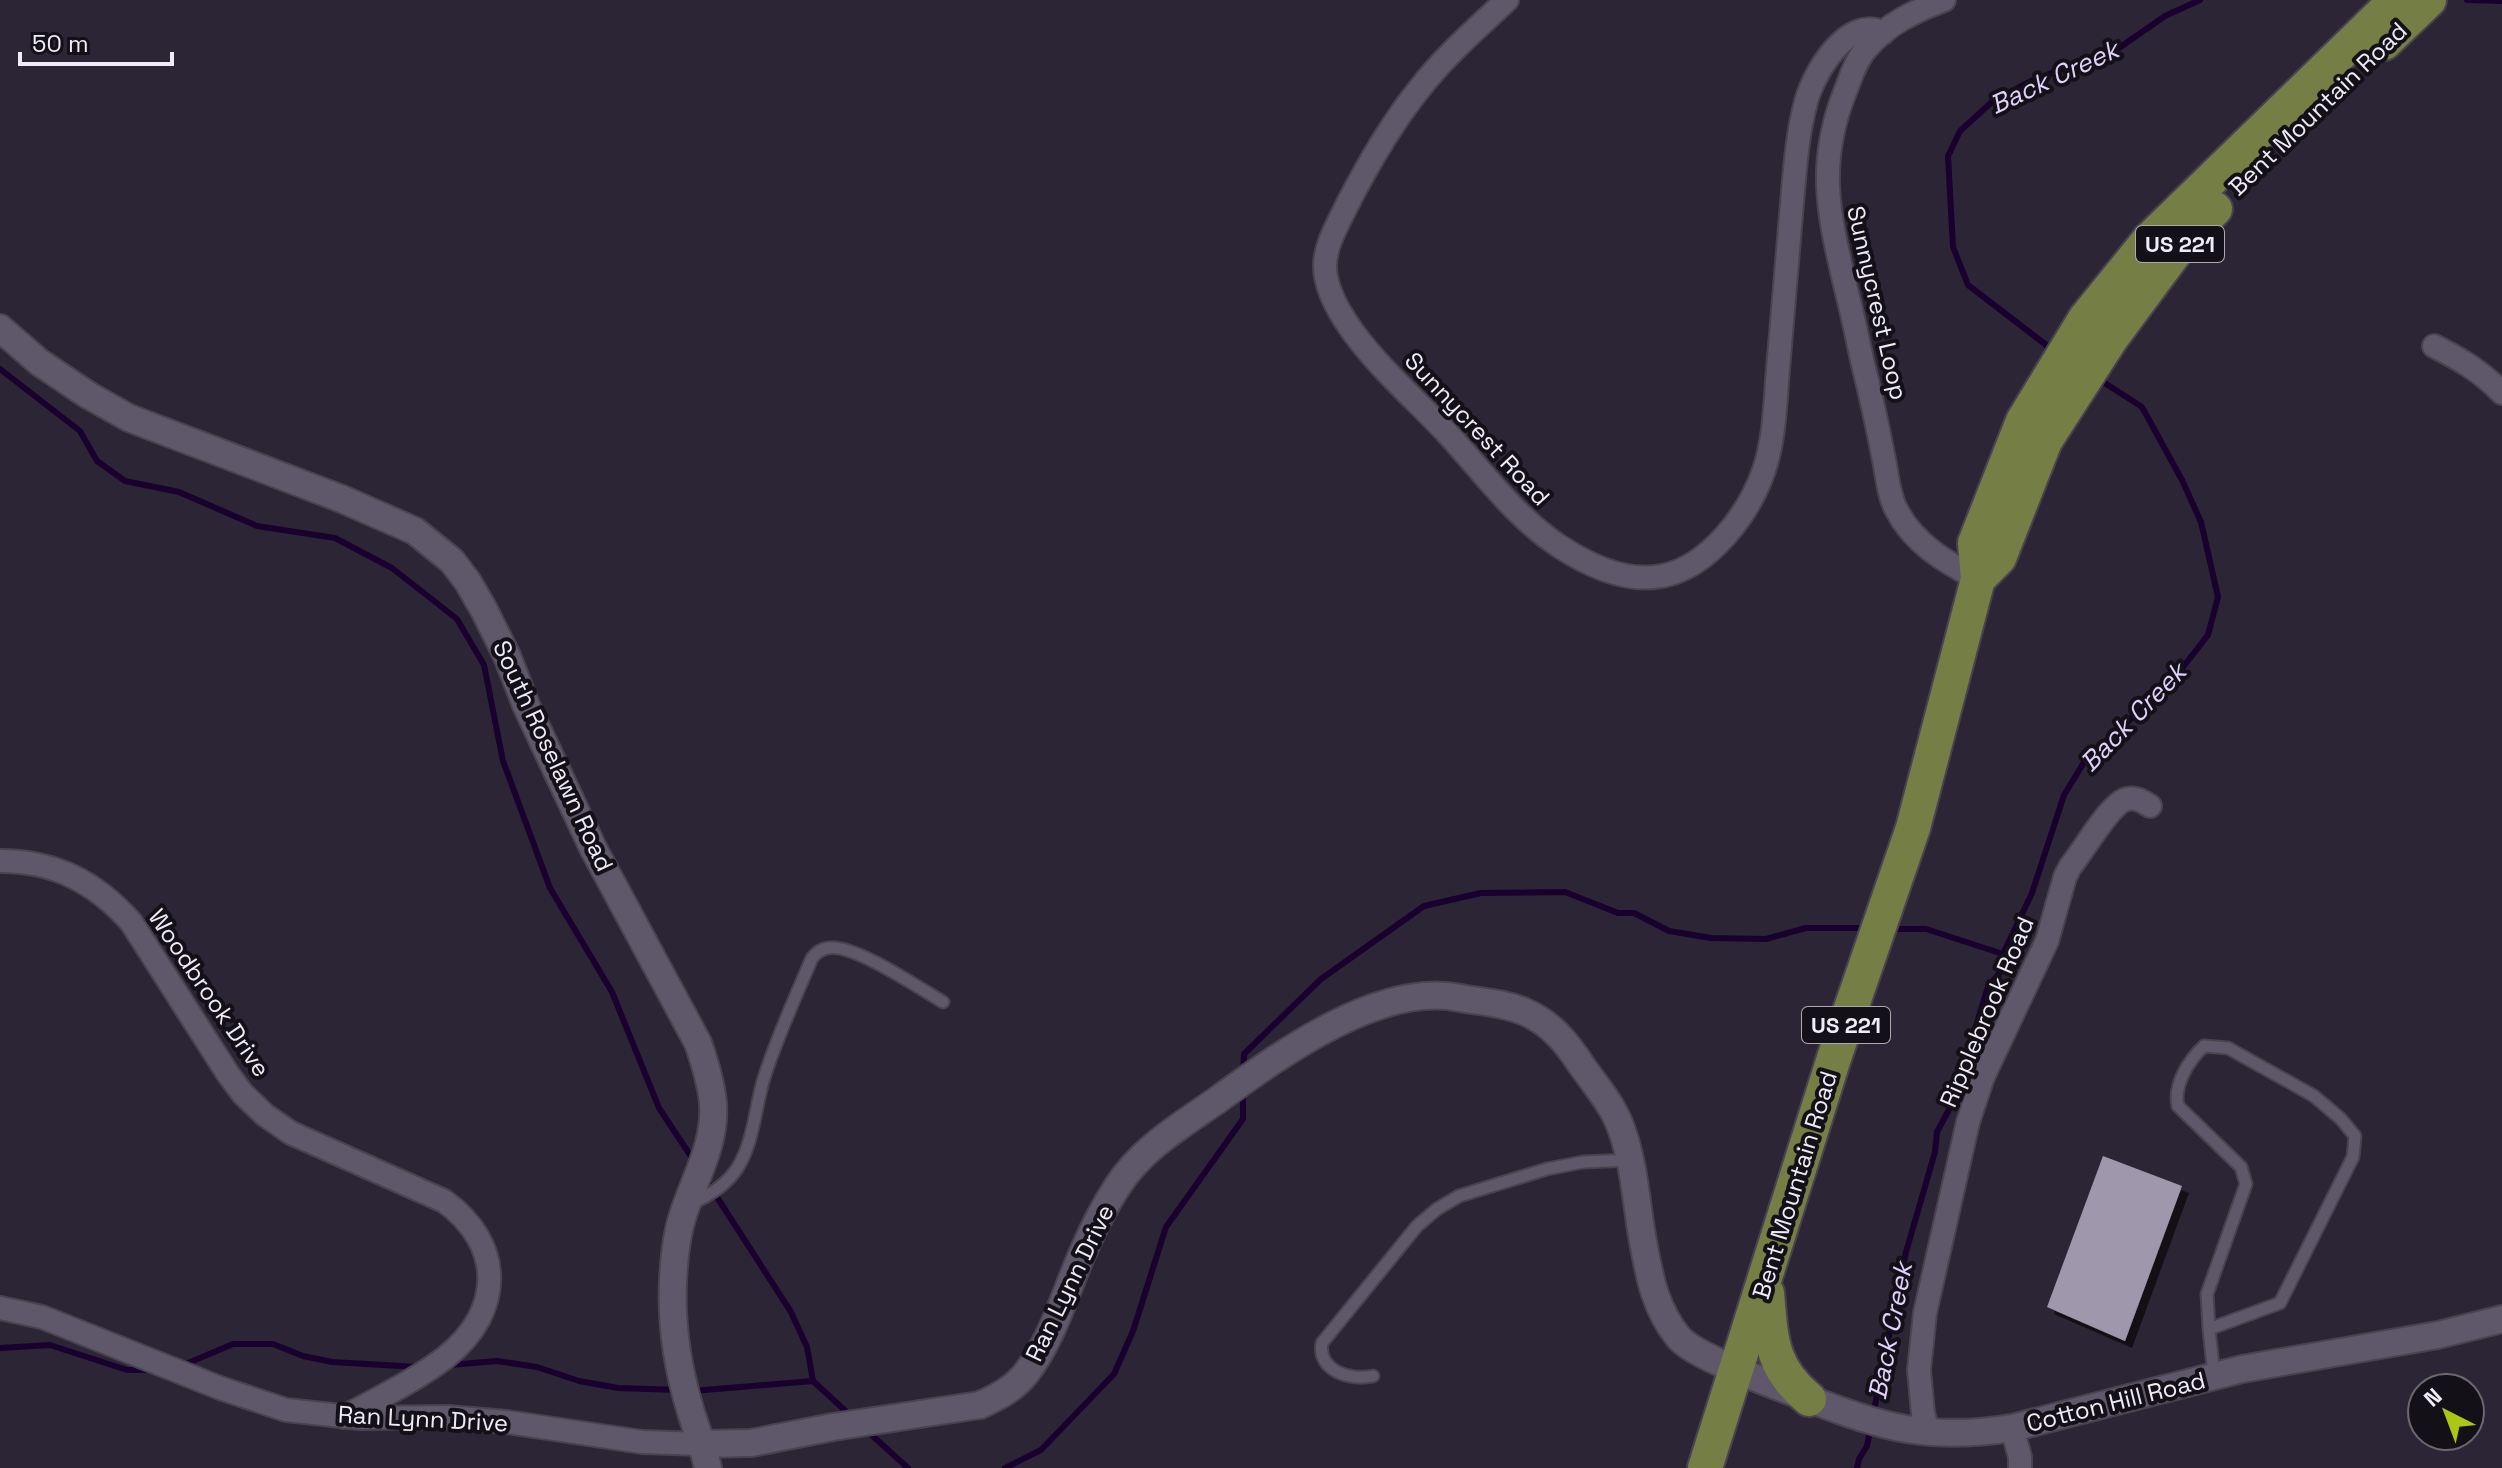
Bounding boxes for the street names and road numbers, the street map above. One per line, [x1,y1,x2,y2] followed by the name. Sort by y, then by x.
[2222,15,2414,202] street label: Bent Mountain Road
[1840,203,1915,403] street label: Sunnycrest Loop
[2136,226,2224,262] road number: US 221
[1398,345,1557,512] street label: Sunnycrest Road
[486,635,621,876] street label: South Roselawn Road
[142,903,277,1083] street label: Woodbrook Drive
[1932,912,2041,1112] street label: Ripplebrook Road
[1802,1007,1890,1043] road number: US 221
[1745,1067,1844,1303] street label: Bent Mountain Road
[1018,1199,1121,1366] street label: Ran Lynn Drive
[2023,1364,2209,1439] street label: Cotton Hill Road
[337,1399,509,1438] street label: Ran Lynn Drive

